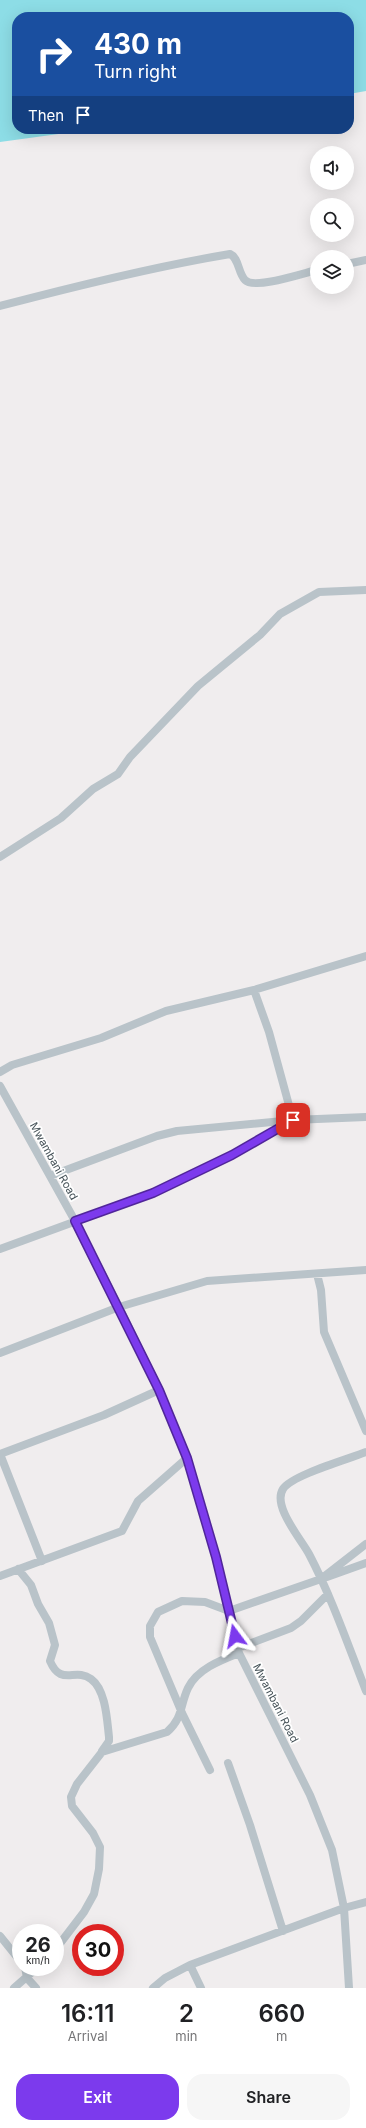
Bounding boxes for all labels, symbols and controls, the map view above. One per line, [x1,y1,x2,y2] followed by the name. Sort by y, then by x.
[94,27,182,61] text: 430 m
[28,28,80,80] icon: right
[94,61,177,82] text: Turn right
[72,104,94,126] icon: arrive
[28,106,64,125] text: Then
[310,146,354,294] map controls
[310,146,354,190] button: sound
[310,198,354,242] button: search
[310,250,354,294] button: layers
[276,1103,310,1137] pin
[282,1109,304,1131] icon: arrive
[27,1120,81,1202] street label: Mwambani Road
[214,1615,256,1657] position arrow
[250,1661,302,1745] street label: Mwambani Road
[72,1924,124,1976] speed limit sign: 30
[25,1933,51,1957] text: 26
[26,1954,50,1966] text: km/h
[61,1999,114,2028] text: 16:11
[179,1999,194,2028] text: 2
[258,1999,305,2028] text: 660
[68,2028,108,2044] text: Arrival
[175,2028,198,2044] text: min
[276,2028,287,2044] text: m
[16,2074,179,2120] button: Exit
[187,2074,350,2120] button: Share

